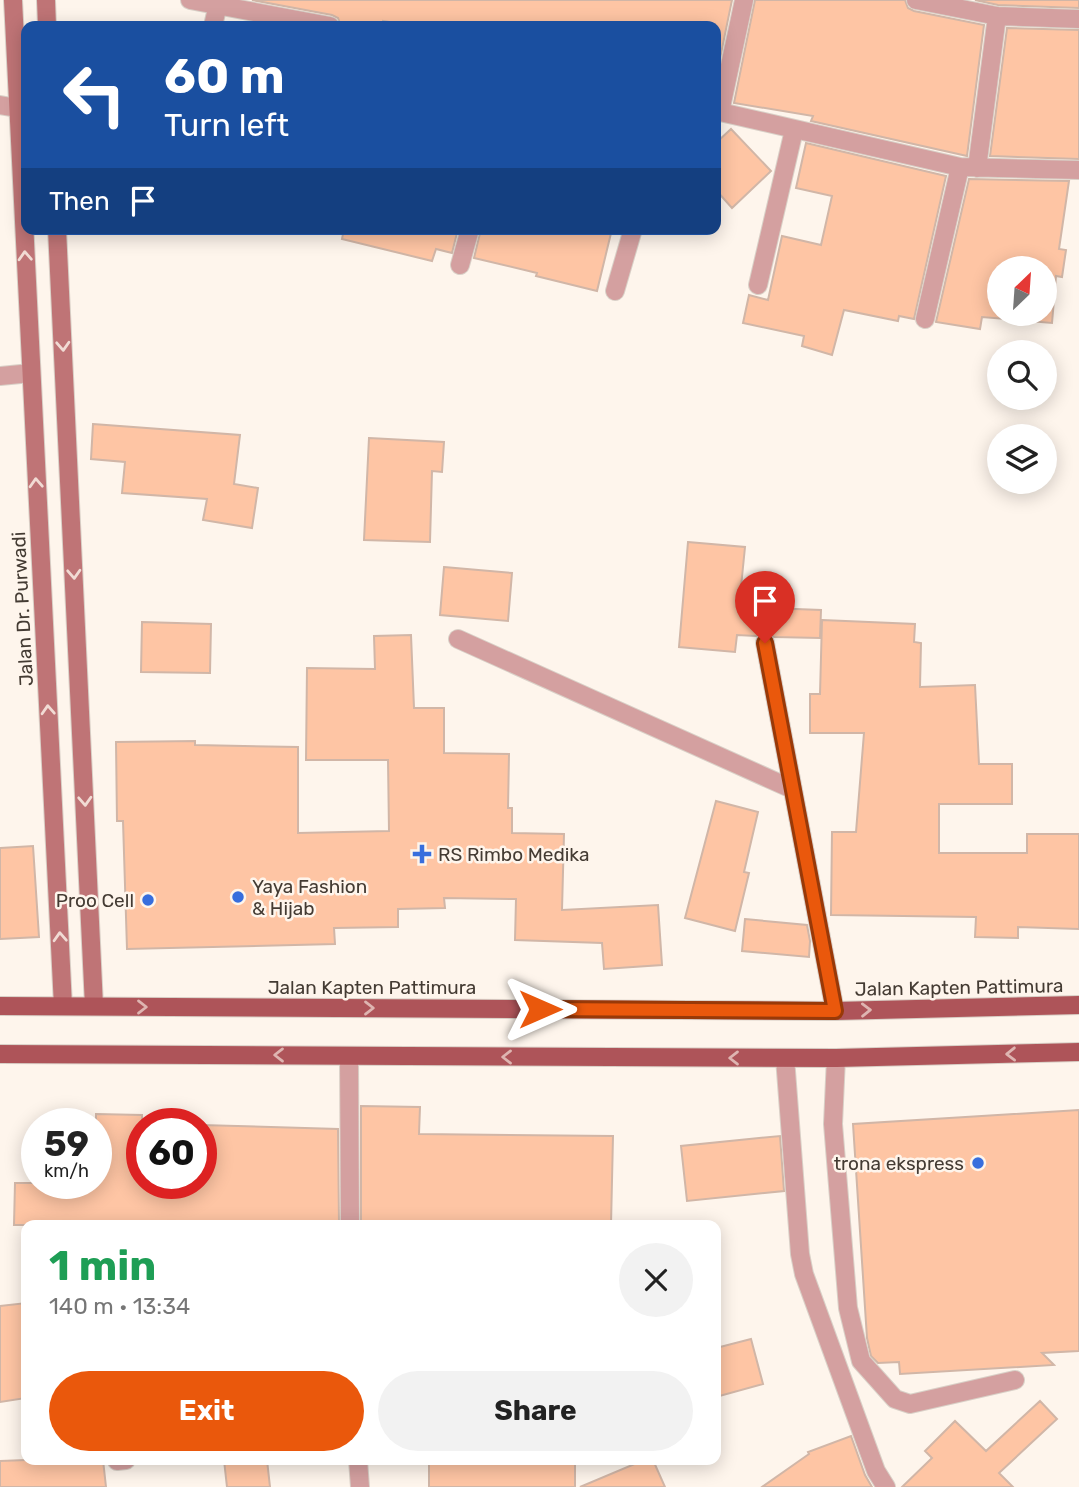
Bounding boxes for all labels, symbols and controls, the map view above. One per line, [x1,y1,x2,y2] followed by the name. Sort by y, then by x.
[164,47,285,105] text: 60 m
[49,49,140,140] icon: left
[164,106,289,144] text: Turn left
[124,182,162,220] icon: arrive
[49,186,110,217] text: Then
[17,250,32,261] one-way arrow
[987,256,1057,326] north arrow
[987,256,1057,494] map controls
[987,340,1057,410] button: search
[55,341,70,352] one-way arrow
[987,424,1057,494] button: layers
[29,477,44,488] one-way arrow
[7,531,38,687] street label: Jalan Dr. Purwadi
[66,568,81,579] one-way arrow
[735,571,795,643] pin
[746,582,784,620] icon: arrive
[41,704,56,715] one-way arrow
[77,796,92,807] one-way arrow
[438,843,589,866] place label: RS Rimbo Medika
[412,844,432,864] marker: RS Rimbo Medika
[252,875,367,920] place label: Yaya Fashion & Hijab
[56,889,134,912] place label: Proo Cell
[230,889,246,905] marker: Yaya Fashion & Hijab
[140,892,156,908] marker: Proo Cell
[53,932,68,943] one-way arrow
[503,972,577,1046] position arrow
[854,974,1064,1001] street label: Jalan Kapten Pattimura
[268,976,476,999] street label: Jalan Kapten Pattimura
[137,999,147,1015] one-way arrow
[364,1000,375,1016] one-way arrow
[861,1002,872,1018] one-way arrow
[1005,1046,1016,1062] one-way arrow
[274,1047,284,1063] one-way arrow
[501,1049,512,1065] one-way arrow
[729,1050,739,1066] one-way arrow
[126,1108,217,1199] speed limit sign: 60
[44,1123,89,1165] text: 59
[834,1152,964,1175] place label: trona ekspress
[970,1155,986,1171] marker: trona ekspress
[44,1160,89,1182] text: km/h
[49,1241,156,1291] text: 1 min
[619,1243,693,1317] button: close
[49,1292,190,1320] text: 140 m · 13:34
[49,1371,364,1451] button: Exit
[378,1371,693,1451] button: Share

